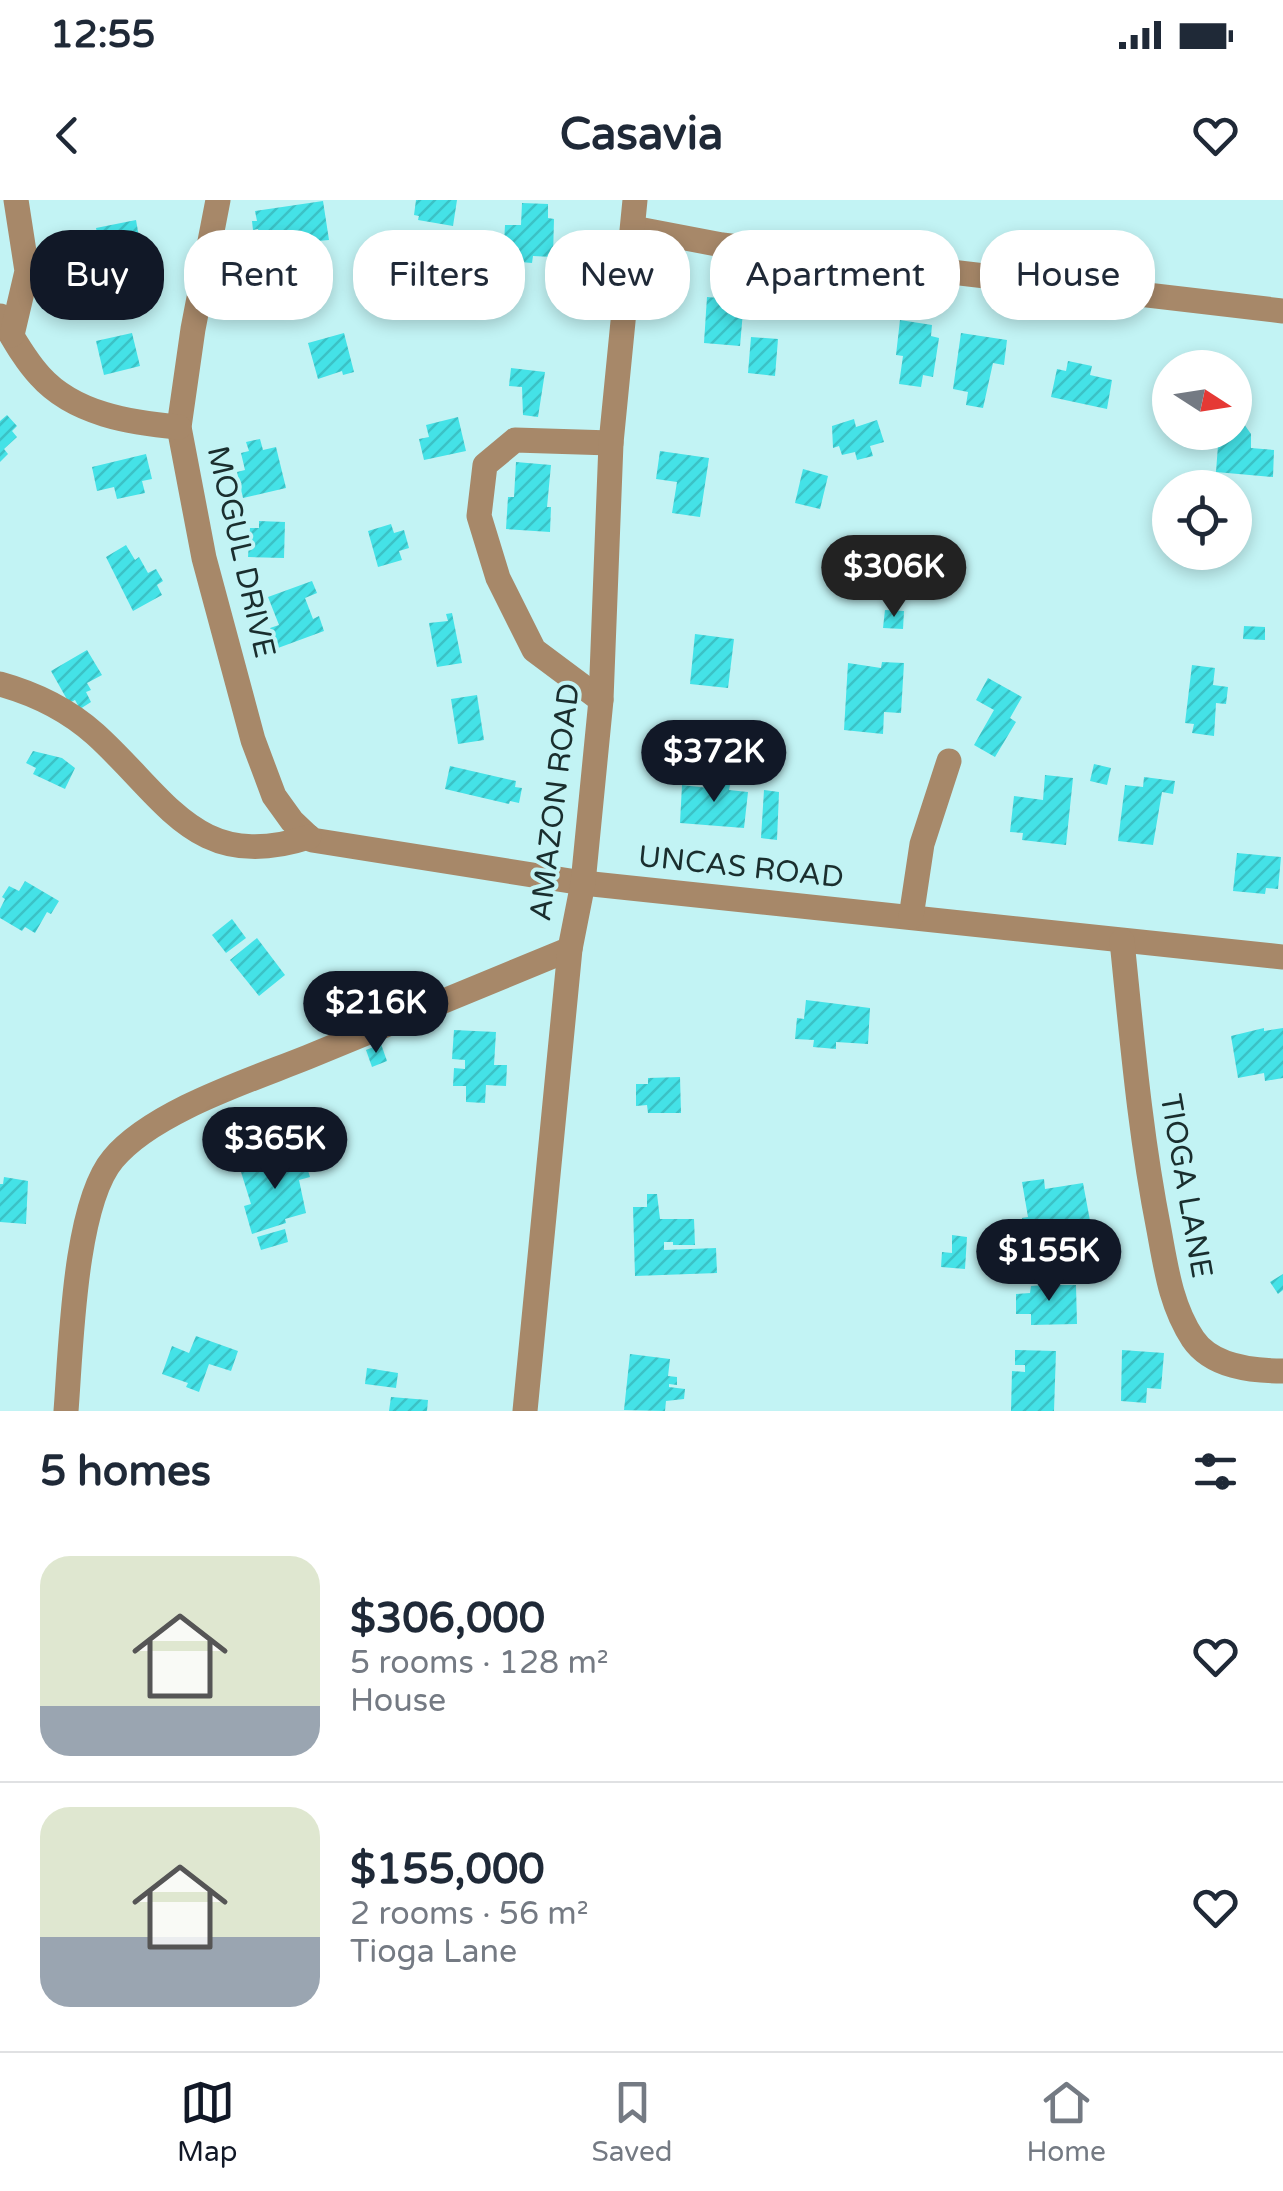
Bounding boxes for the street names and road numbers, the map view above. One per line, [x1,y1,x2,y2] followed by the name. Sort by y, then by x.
[199,442,283,662] street label: MOGUL DRIVE
[522,681,588,923] street label: AMAZON ROAD
[636,838,846,896] street label: UNCAS ROAD
[1152,1091,1220,1281] street label: TIOGA LANE

